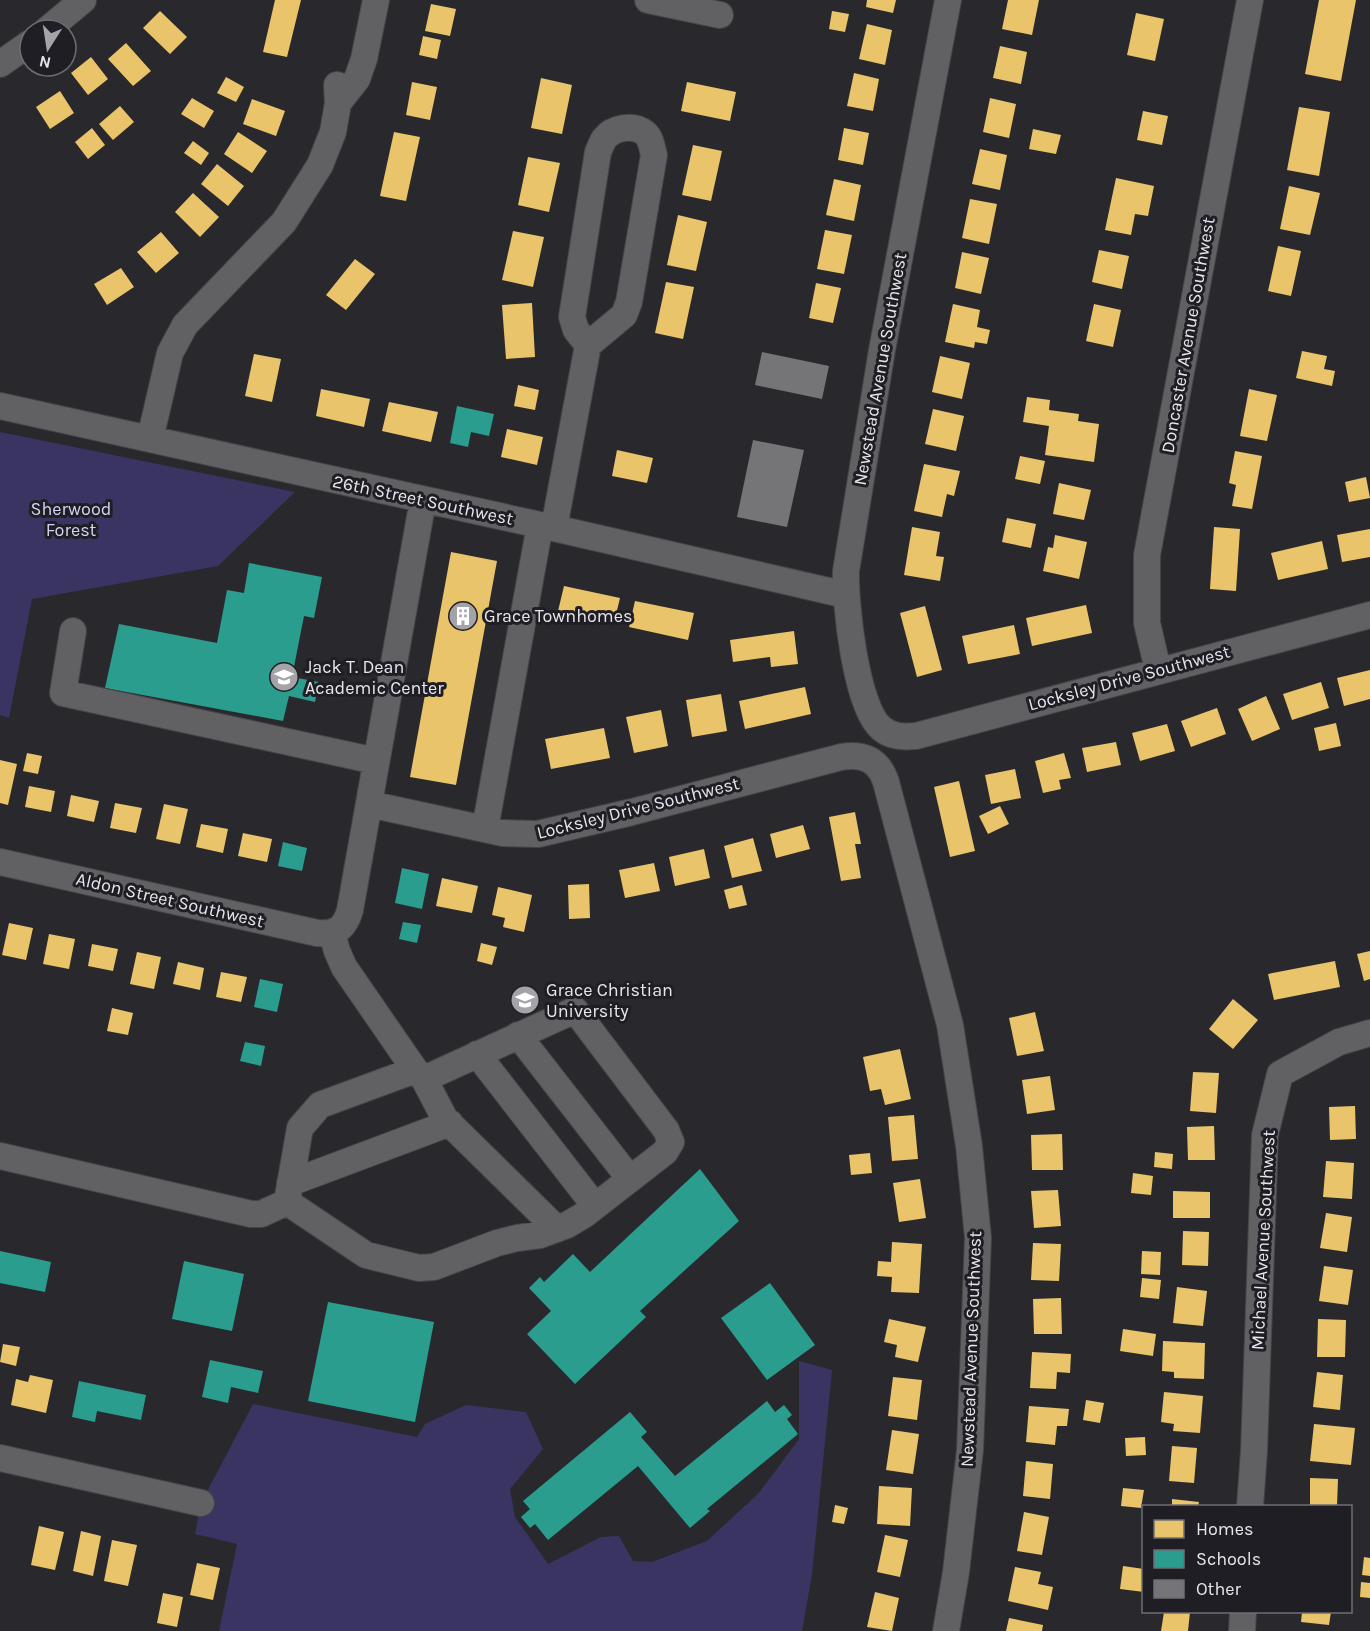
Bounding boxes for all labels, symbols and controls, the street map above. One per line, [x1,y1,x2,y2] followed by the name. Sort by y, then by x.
[18,18,78,78] north arrow
[37,52,53,73] text: N
[1156,215,1220,455] street label: Doncaster Avenue Southwest
[849,251,911,487] street label: Newstead Avenue Southwest
[331,470,516,530] street label: 26th Street Southwest
[31,498,111,541] park label: Sherwood Forest
[447,600,479,632] building icon: Grace Townhomes
[484,605,632,627] place label: Grace Townhomes
[1026,640,1233,716] street label: Locksley Drive Southwest
[305,656,444,699] place label: Jack T. Dean Academic Center
[268,661,300,693] school or university icon: Jack T. Dean Academic Center
[534,772,742,844] street label: Locksley Drive Southwest
[74,868,266,932] street label: Aldon Street Southwest
[546,979,673,1022] place label: Grace Christian University
[509,984,541,1016] school or university icon: Grace Christian University
[1246,1129,1280,1351] street label: Michael Avenue Southwest
[956,1230,986,1467] street label: Newstead Avenue Southwest
[1142,1505,1352,1613] legend
[1196,1518,1253,1540] text: Homes
[1196,1548,1261,1570] text: Schools
[1196,1578,1241,1600] text: Other

